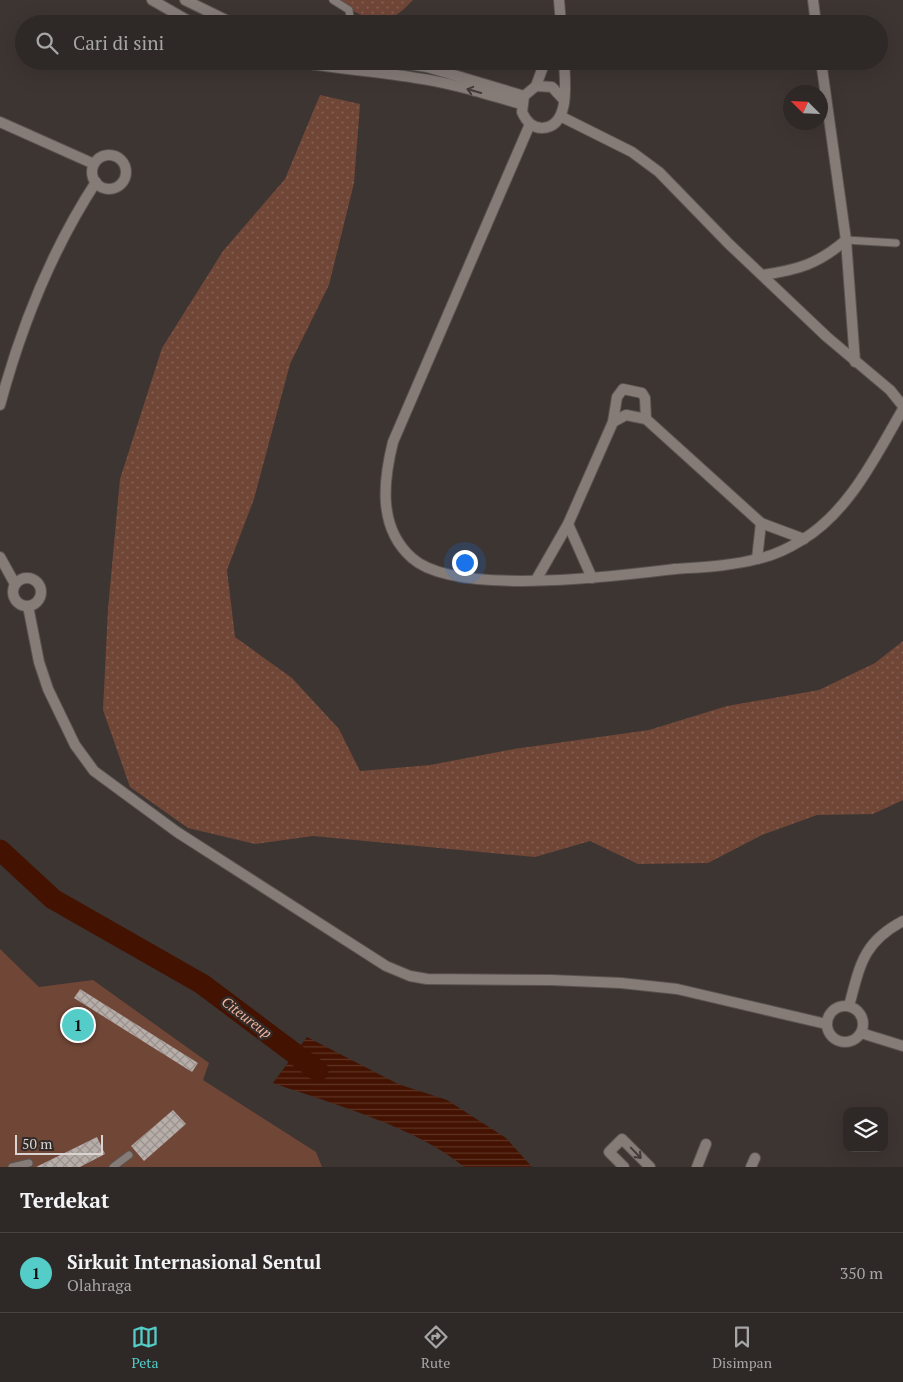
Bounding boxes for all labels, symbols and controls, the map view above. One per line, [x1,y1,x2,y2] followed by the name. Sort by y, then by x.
[15,15,888,70] search box
[33,29,61,57] icon: search
[73,30,164,55] text: Cari di sini
[467,85,483,95] one-way arrow
[783,85,828,130] north arrow
[452,550,478,576] your location
[218,992,276,1042] water label: Citeureup
[62,1006,94,1044] pin: 1
[843,1107,888,1152] map controls
[843,1107,888,1152] button: layers
[15,1132,102,1155] scale bar
[22,1134,52,1153] text: 50 m
[630,1147,642,1159] one-way arrow
[20,1186,109,1214] text: Terdekat
[67,1249,321,1274] text: Sirkuit Internasional Sentul
[31,1262,41,1284] text: 1
[840,1262,883,1284] text: 350 m
[67,1274,132,1296] text: Olahraga
[131,1323,159,1372] tab: Peta
[421,1323,450,1372] tab: Rute
[712,1323,772,1372] tab: Disimpan

